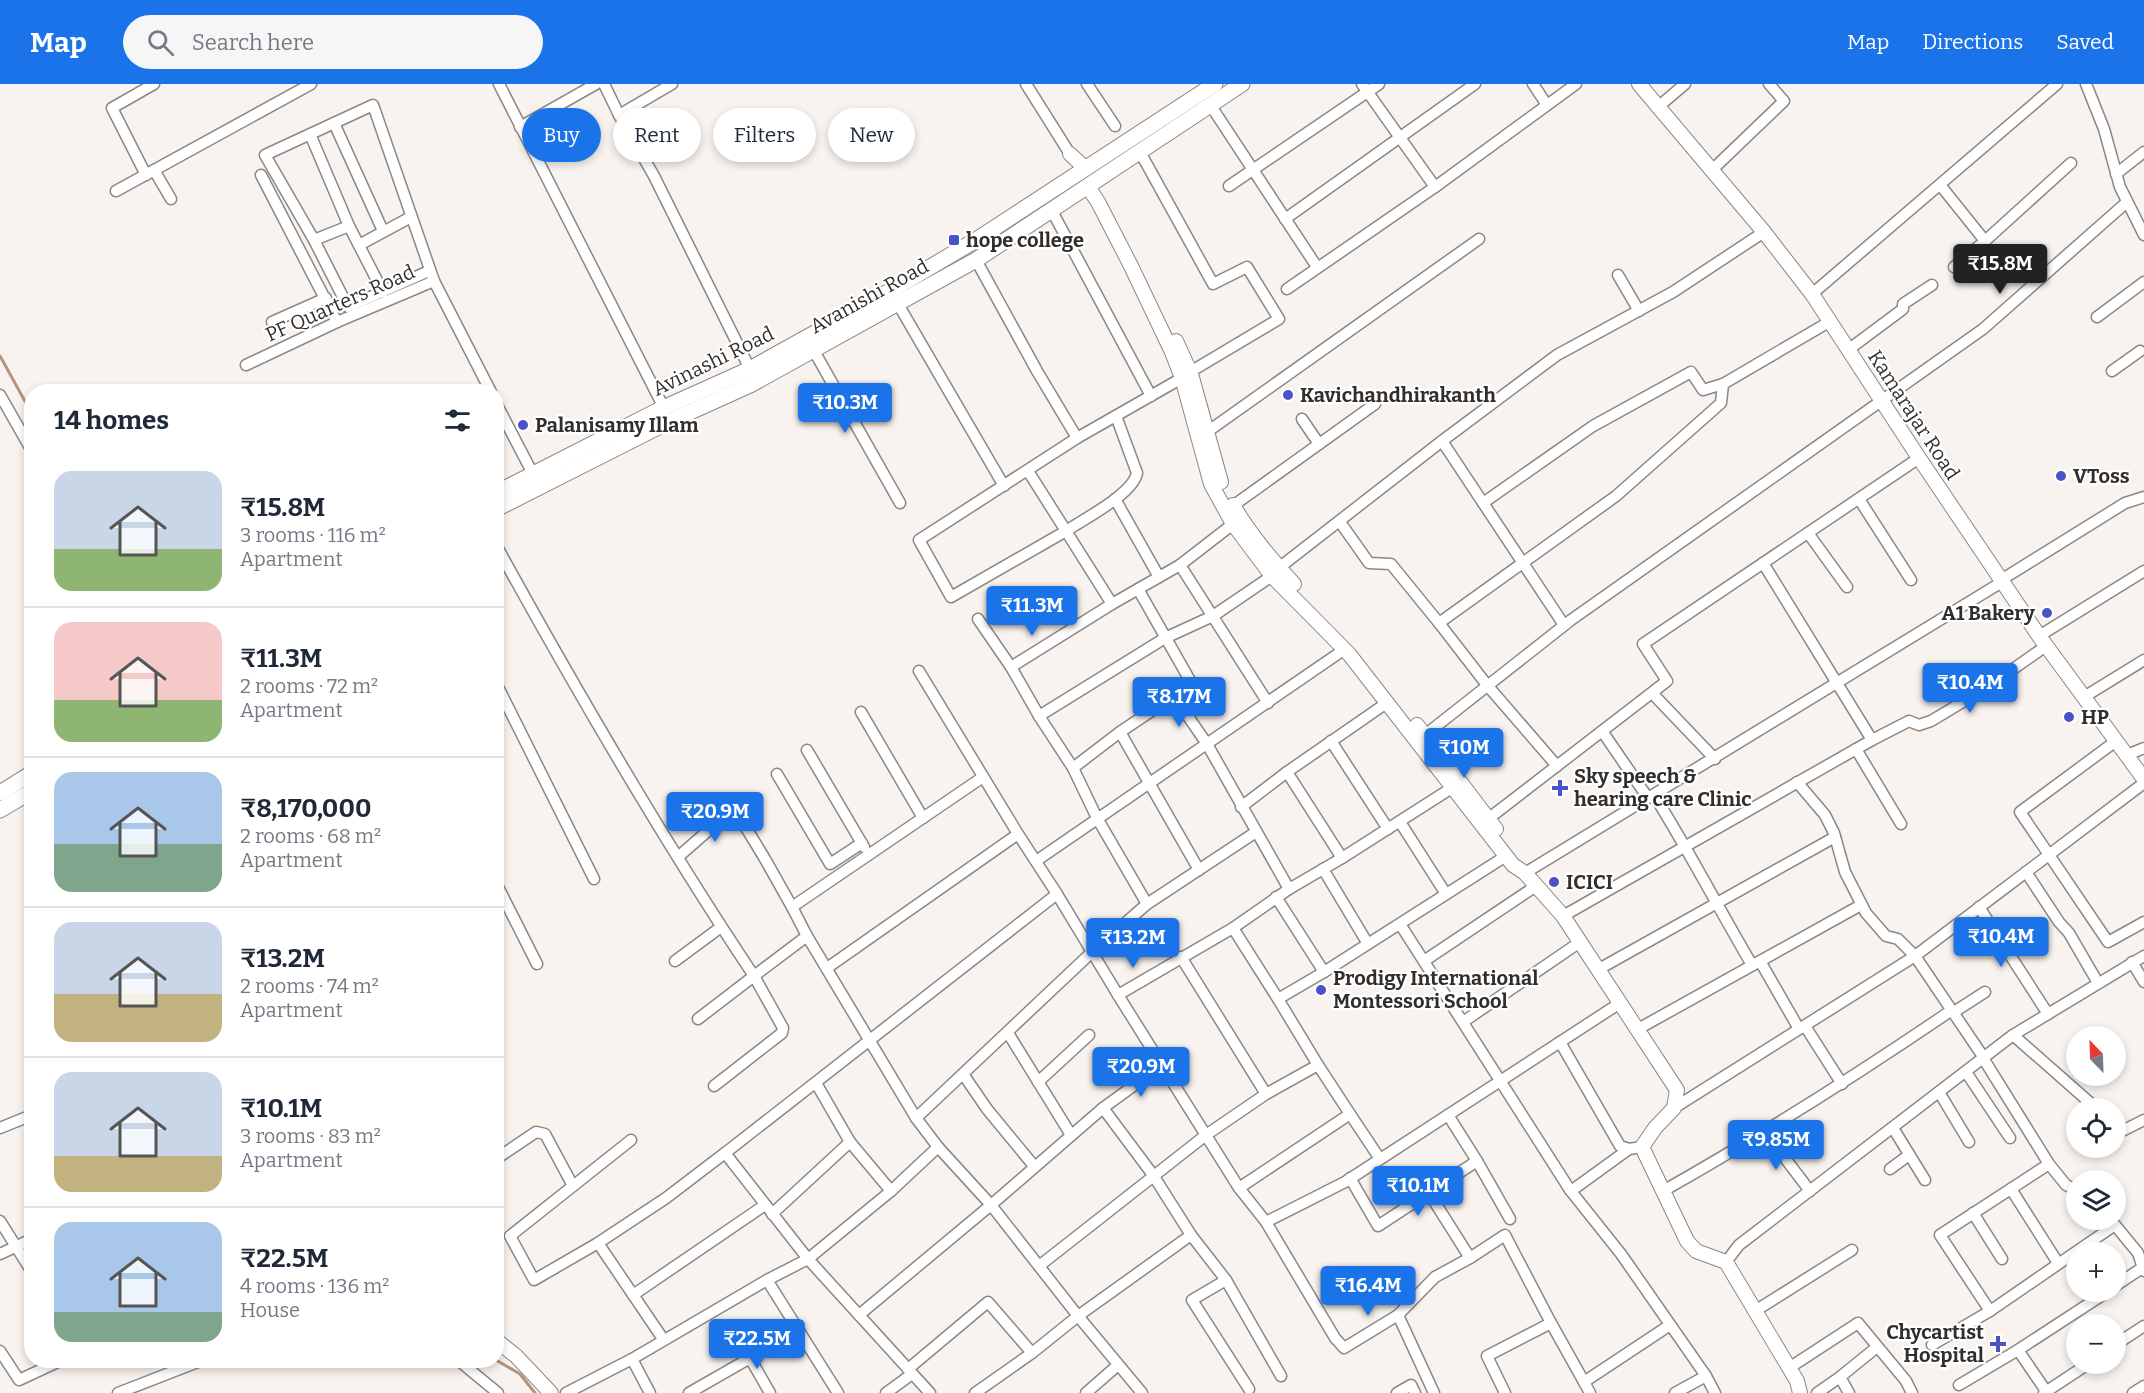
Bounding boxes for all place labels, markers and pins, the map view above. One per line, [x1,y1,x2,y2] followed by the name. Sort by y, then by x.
[966,228,1084,252] place label: hope college
[947,233,961,247] marker: hope college
[1951,244,2049,295] pin: ₹15.8M
[796,383,894,434] pin: ₹10.3M
[1300,383,1496,407] place label: Kavichandhirakanth
[1281,388,1295,402] marker: Kavichandhirakanth
[535,413,699,437] place label: Palanisamy Illam
[516,418,530,432] marker: Palanisamy Illam
[2073,464,2130,488] place label: VToss
[2054,469,2068,483] marker: VToss
[983,586,1081,637] pin: ₹11.3M
[1941,601,2036,625] place label: A1 Bakery
[2040,606,2054,620] marker: A1 Bakery
[1921,663,2019,714] pin: ₹10.4M
[1130,677,1228,728] pin: ₹8.17M
[2081,705,2109,729] place label: HP
[2062,710,2076,724] marker: HP
[1428,728,1500,779] pin: ₹10M
[1574,764,1752,811] place label: Sky speech & hearing care Clinic
[1551,779,1569,797] marker: Sky speech & hearing care Clinic
[666,792,764,843] pin: ₹20.9M
[1566,870,1613,894] place label: ICICI
[1547,875,1561,889] marker: ICICI
[1952,917,2050,968] pin: ₹10.4M
[1084,918,1182,969] pin: ₹13.2M
[1333,966,1538,1013] place label: Prodigy International Montessori School
[1314,983,1328,997] marker: Prodigy International Montessori School
[1092,1047,1190,1098] pin: ₹20.9M
[1727,1120,1825,1171] pin: ₹9.85M
[1369,1166,1467,1217] pin: ₹10.1M
[1319,1266,1417,1317] pin: ₹16.4M
[708,1319,806,1370] pin: ₹22.5M
[1886,1320,1984,1367] place label: Chycartist Hospital
[1989,1335,2007,1353] marker: Chycartist Hospital

